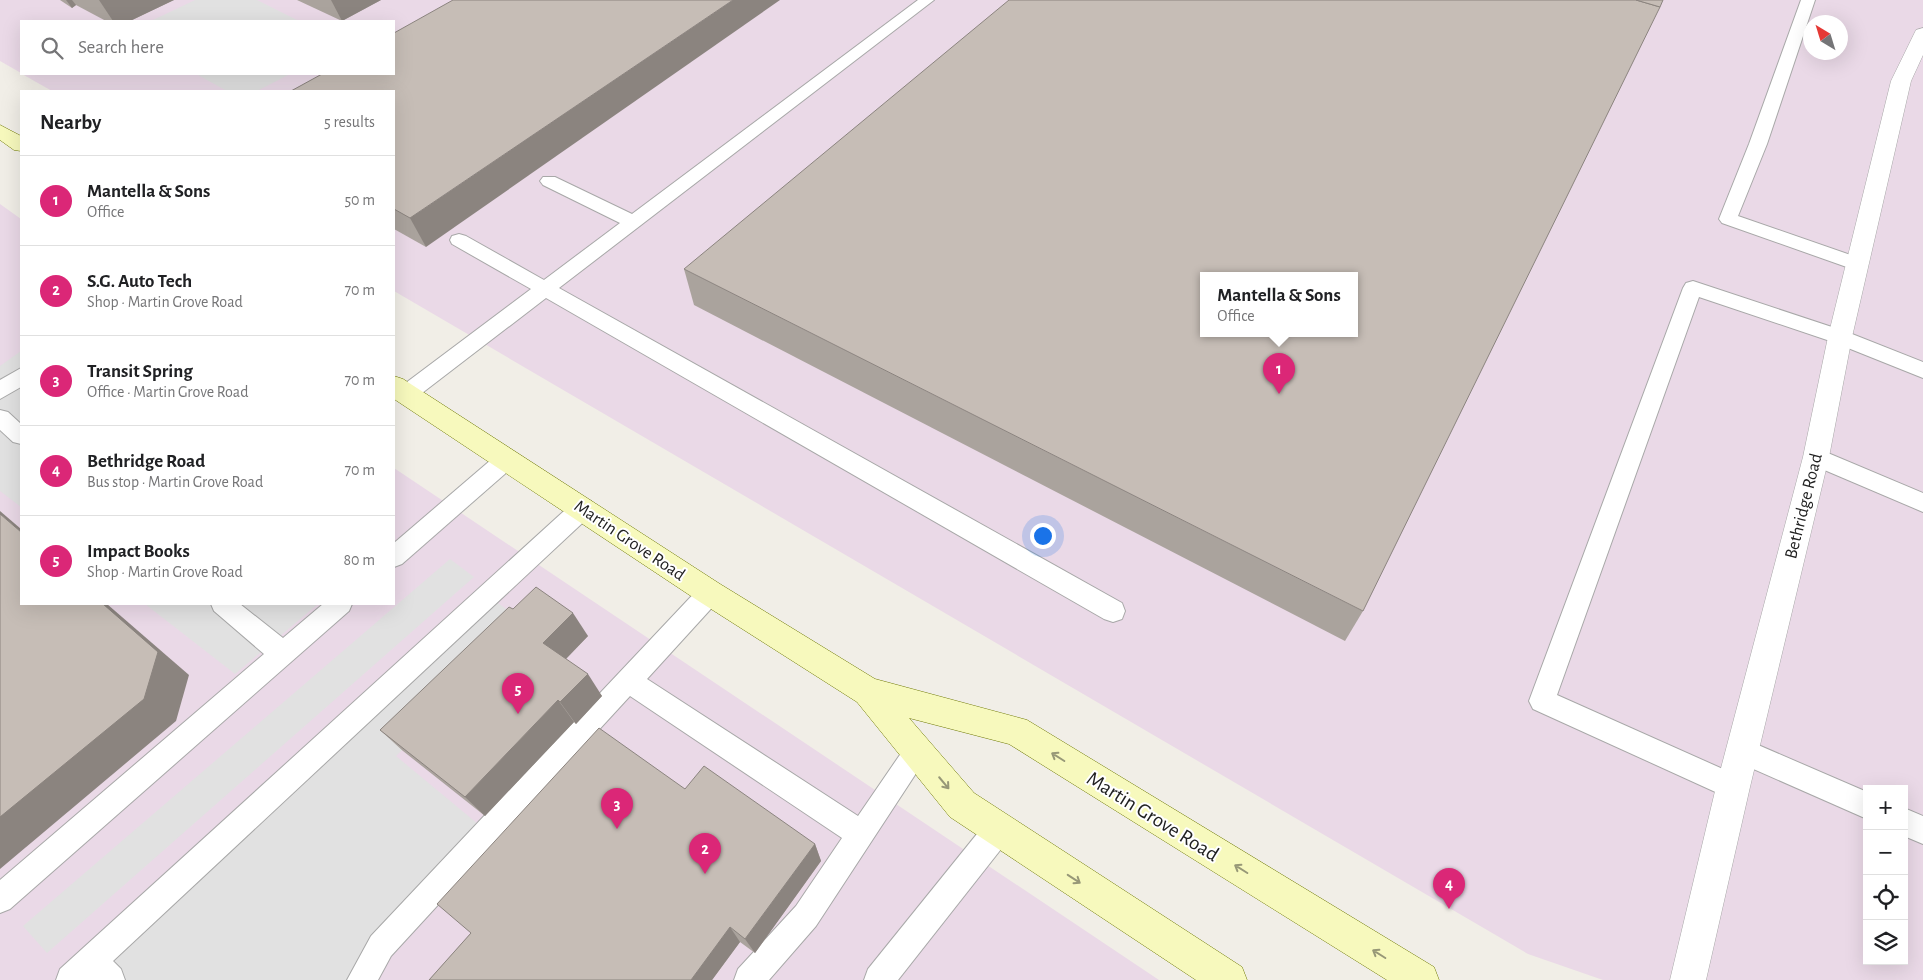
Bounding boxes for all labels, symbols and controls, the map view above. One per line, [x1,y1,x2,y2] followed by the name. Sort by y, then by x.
[1803,15,1848,60] north arrow
[20,20,395,75] search box
[38,34,66,62] icon: search
[78,38,164,57] text: Search here
[40,112,101,133] text: Nearby
[324,114,375,130] text: 5 results
[87,182,210,201] text: Mantella & Sons
[53,192,59,208] text: 1
[344,192,375,208] text: 50 m
[87,204,124,220] text: Office
[87,272,192,291] text: S.G. Auto Tech
[1200,272,1358,337] popup
[52,282,60,298] text: 2
[344,282,375,298] text: 70 m
[1217,286,1341,305] text: Mantella & Sons
[87,294,243,310] text: Shop · Martin Grove Road
[1217,308,1255,324] text: Office
[1263,353,1295,394] pin: 1
[87,362,193,381] text: Transit Spring
[53,372,59,388] text: 3
[344,372,375,388] text: 70 m
[87,384,249,400] text: Office · Martin Grove Road
[87,452,205,471] text: Bethridge Road
[1782,452,1826,561] street label: Bethridge Road
[52,462,60,478] text: 4
[344,462,375,478] text: 70 m
[87,474,263,490] text: Bus stop · Martin Grove Road
[571,497,688,585] street label: Martin Grove Road
[1030,523,1056,549] your location
[87,542,190,561] text: Impact Books
[53,552,59,568] text: 5
[344,552,375,568] text: 80 m
[87,564,243,580] text: Shop · Martin Grove Road
[502,673,534,714] pin: 5
[1051,751,1065,761] one-way arrow
[1083,767,1223,865] street label: Martin Grove Road
[938,777,950,790] one-way arrow
[1863,785,1908,965] map controls
[1863,785,1908,830] button: +
[601,788,633,829] pin: 3
[1863,830,1908,875] button: −
[689,833,721,874] pin: 2
[1234,864,1248,874] one-way arrow
[1433,868,1465,909] pin: 4
[1067,874,1081,884] one-way arrow
[1863,875,1908,920] button: locate
[1863,920,1908,965] button: layers
[1373,949,1387,959] one-way arrow

